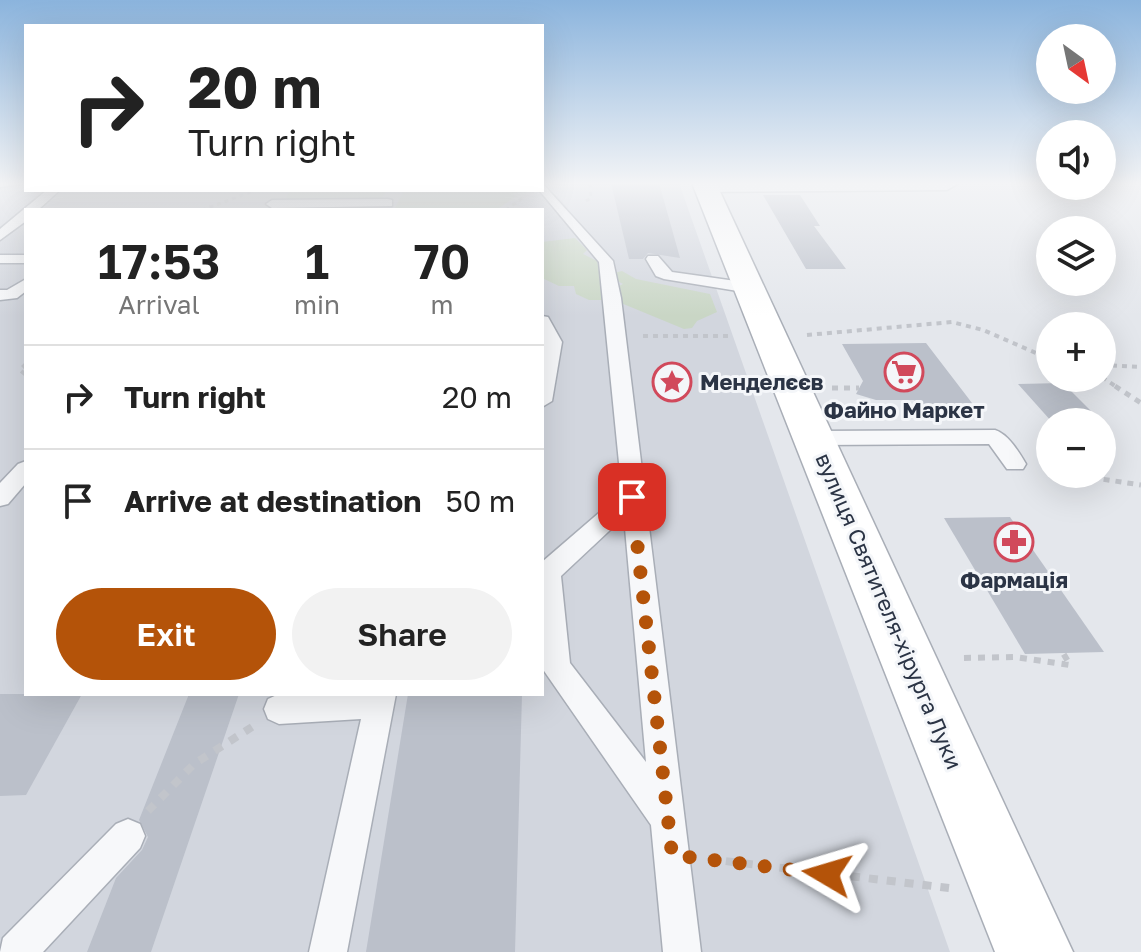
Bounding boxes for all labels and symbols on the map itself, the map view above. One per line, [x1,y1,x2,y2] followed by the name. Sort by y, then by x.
[1036,24,1116,104] north arrow
[883,351,925,393] supermarket icon: Файно Маркет
[651,361,693,403] place icon: Менделєєв
[700,368,824,395] place label: Менделєєв
[823,396,985,423] place label: Файно Маркет
[810,449,968,773] street label: вулиця Святителя-хірурга Луки
[598,463,666,531] pin
[993,521,1035,563] pharmacy icon: Фармація
[960,566,1068,593] place label: Фармація
[785,832,869,916] position arrow

